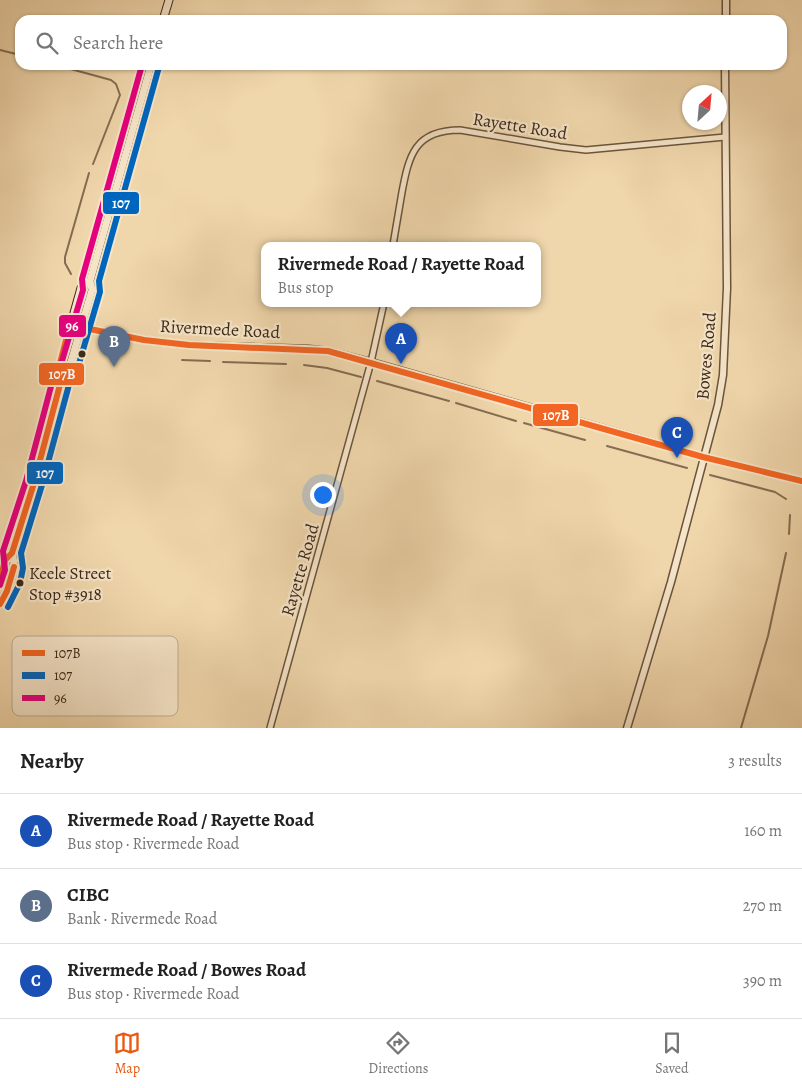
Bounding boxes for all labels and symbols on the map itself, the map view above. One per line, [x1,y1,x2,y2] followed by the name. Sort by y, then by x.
[682,85,727,130] north arrow
[471,107,569,145] street label: Rayette Road
[102,191,140,215] line badge: 107
[112,194,130,213] text: 107
[690,311,722,401] street label: Bowes Road
[58,314,87,338] line badge: 96
[159,314,281,344] street label: Rivermede Road
[65,317,79,336] text: 96
[385,323,417,364] pin: A
[98,326,130,367] pin: B
[77,349,87,359] unlabelled marker
[38,362,85,386] line badge: 107B
[49,365,76,384] text: 107B
[532,403,579,427] line badge: 107B
[543,406,570,425] text: 107B
[661,417,693,458] pin: C
[26,461,64,485] line badge: 107
[36,464,54,483] text: 107
[310,482,336,508] your location
[275,520,325,619] street label: Rayette Road
[29,562,112,606] place label: Keele Street Stop #3918
[15,578,25,588] marker: Keele Street Stop #3918
[12,636,178,716] legend
[54,644,81,663] text: 107B
[54,666,72,685] text: 107
[54,689,67,708] text: 96

